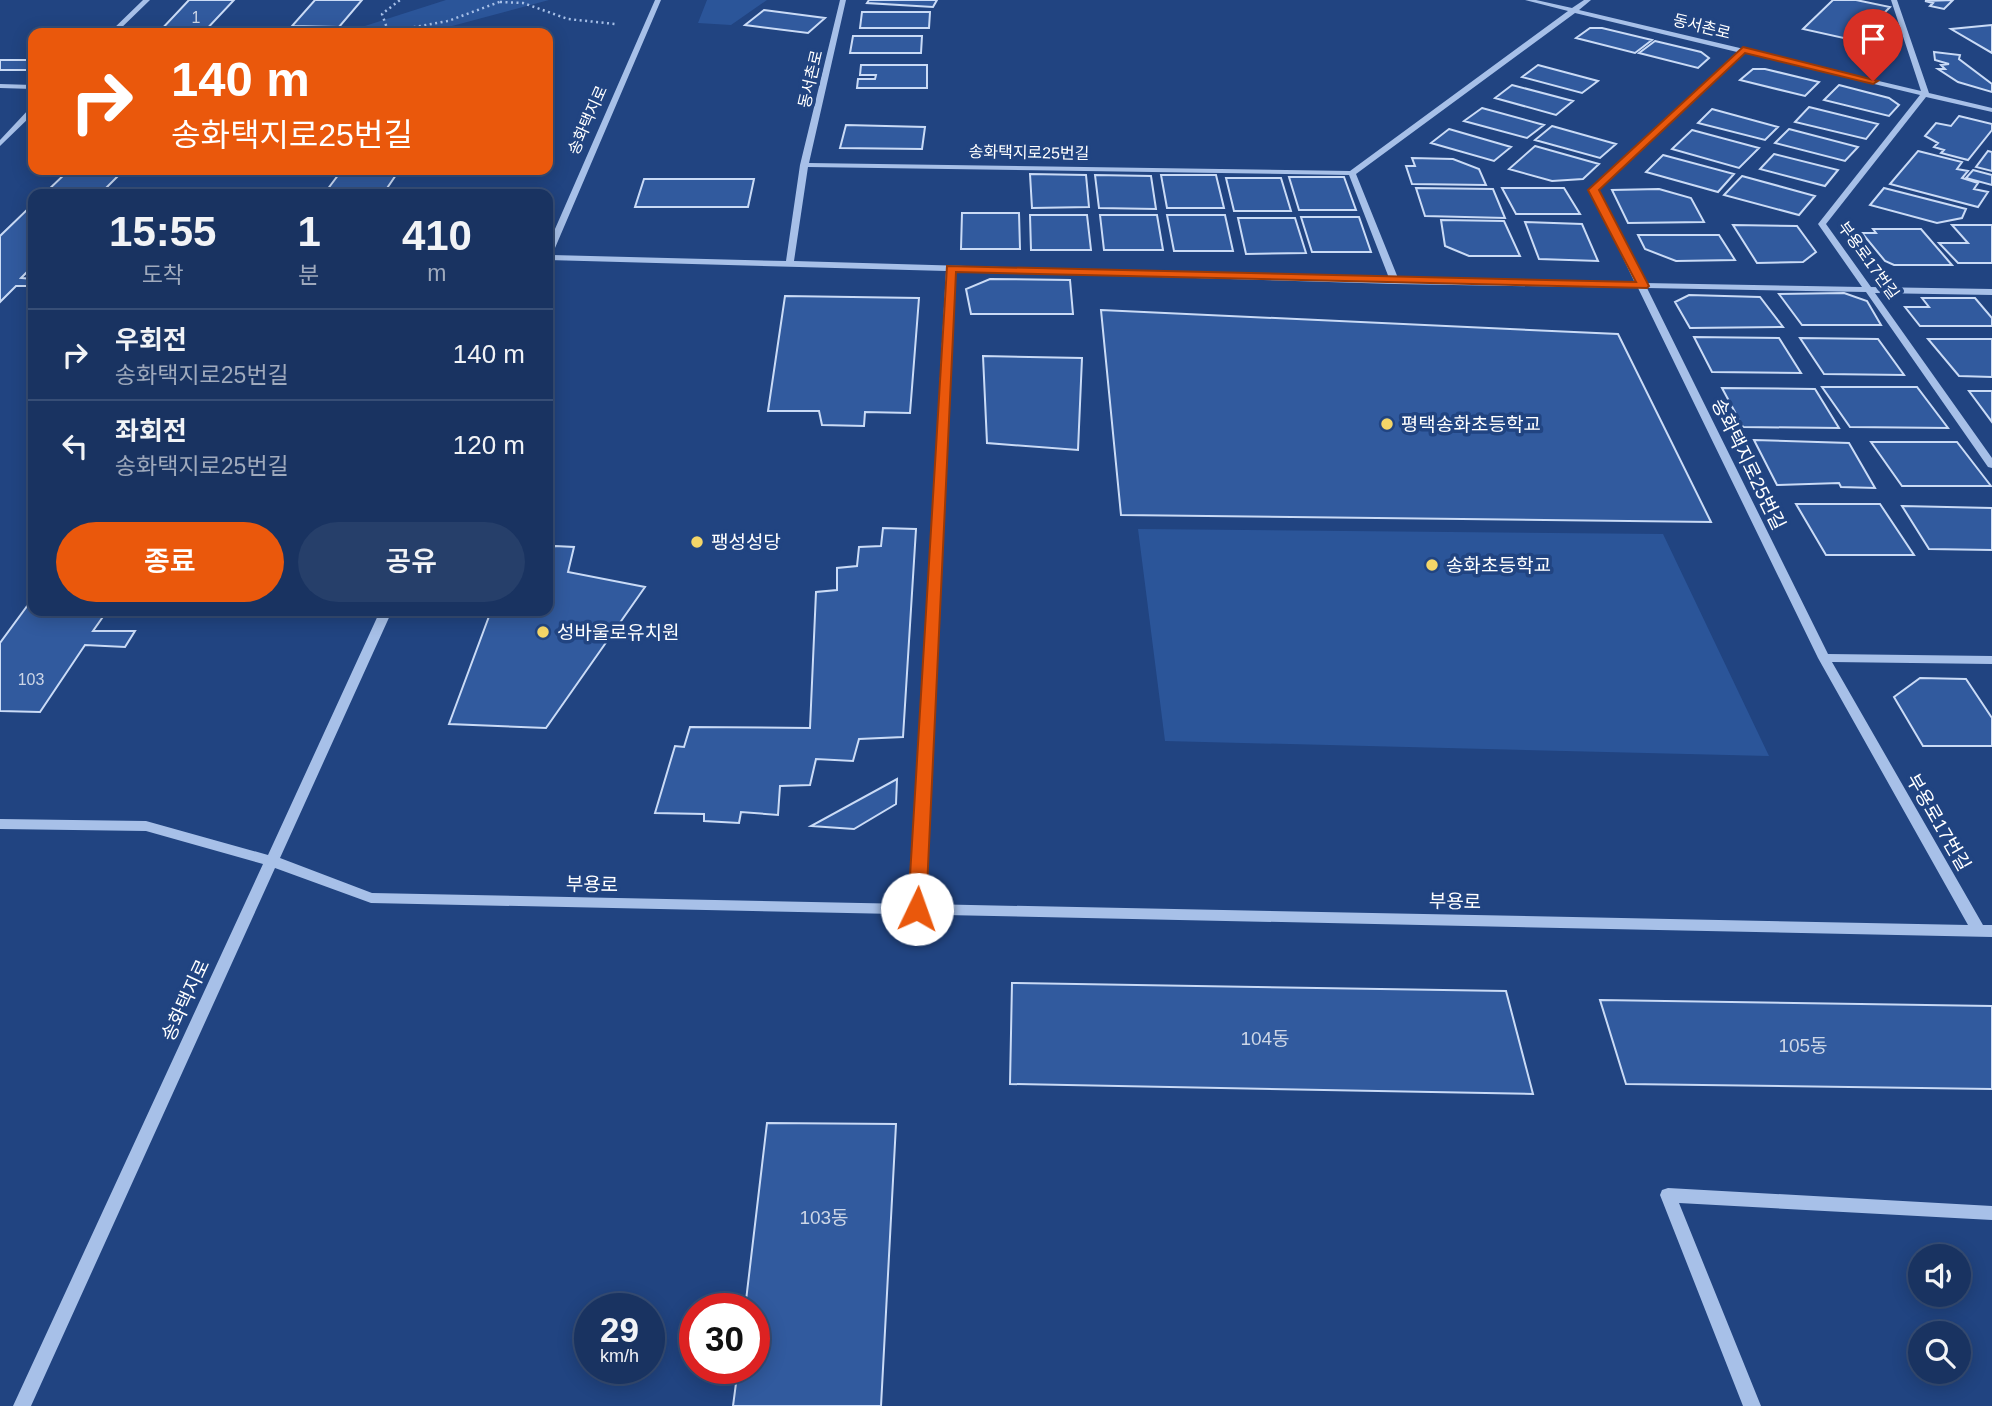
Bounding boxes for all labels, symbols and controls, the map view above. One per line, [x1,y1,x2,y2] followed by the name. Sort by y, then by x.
[192,9,201,26] house number: 1
[1843,9,1903,81] pin
[1671,11,1733,42] street label: 동서촌로
[1854,20,1892,58] icon: arrive
[796,48,825,110] street label: 동서촌로
[171,52,310,106] text: 140 m
[56,56,147,147] icon: right
[565,83,610,157] street label: 송화택지로
[171,117,413,153] text: 송화택지로25번길
[968,143,1090,162] street label: 송화택지로25번길
[109,208,216,255] text: 15:55
[297,208,321,255] text: 1
[402,212,472,259] text: 410
[1835,218,1902,302] street label: 부용로17번길
[427,260,447,286] text: m
[142,262,184,288] text: 도착
[299,262,320,288] text: 분
[115,325,187,355] text: 우회전
[56,336,94,374] icon: right
[453,339,525,369] text: 140 m
[115,362,289,388] text: 송화택지로25번길
[1708,395,1789,533] street label: 송화택지로25번길
[1401,414,1541,435] place label: 평택송화초등학교
[115,416,187,446] text: 좌회전
[1379,416,1395,432] marker: 평택송화초등학교
[56,427,94,465] icon: left
[453,430,525,460] text: 120 m
[115,453,289,479] text: 송화택지로25번길
[56,522,284,602] button: 종료
[298,522,525,602] button: 공유
[711,532,781,553] place label: 팽성성당
[689,534,705,550] marker: 팽성성당
[1446,555,1551,576] place label: 송화초등학교
[1424,557,1440,573] marker: 송화초등학교
[557,622,679,643] place label: 성바울로유치원
[535,624,551,640] marker: 성바울로유치원
[18,671,44,688] house number: 103
[1902,770,1975,875] street label: 부용로17번길
[880,872,954,946] position arrow
[566,874,618,895] street label: 부용로
[1429,891,1481,912] street label: 부용로
[157,956,213,1044] street label: 송화택지로
[1240,1028,1290,1049] house number: 104동
[1778,1035,1828,1056] house number: 105동
[799,1207,849,1228] house number: 103동
[1908,1244,1971,1384] map controls
[1908,1244,1971,1307] button: sound
[679,1293,770,1384] speed limit sign: 30
[600,1310,639,1349] text: 29
[1908,1321,1971,1384] button: search
[600,1346,639,1366] text: km/h

